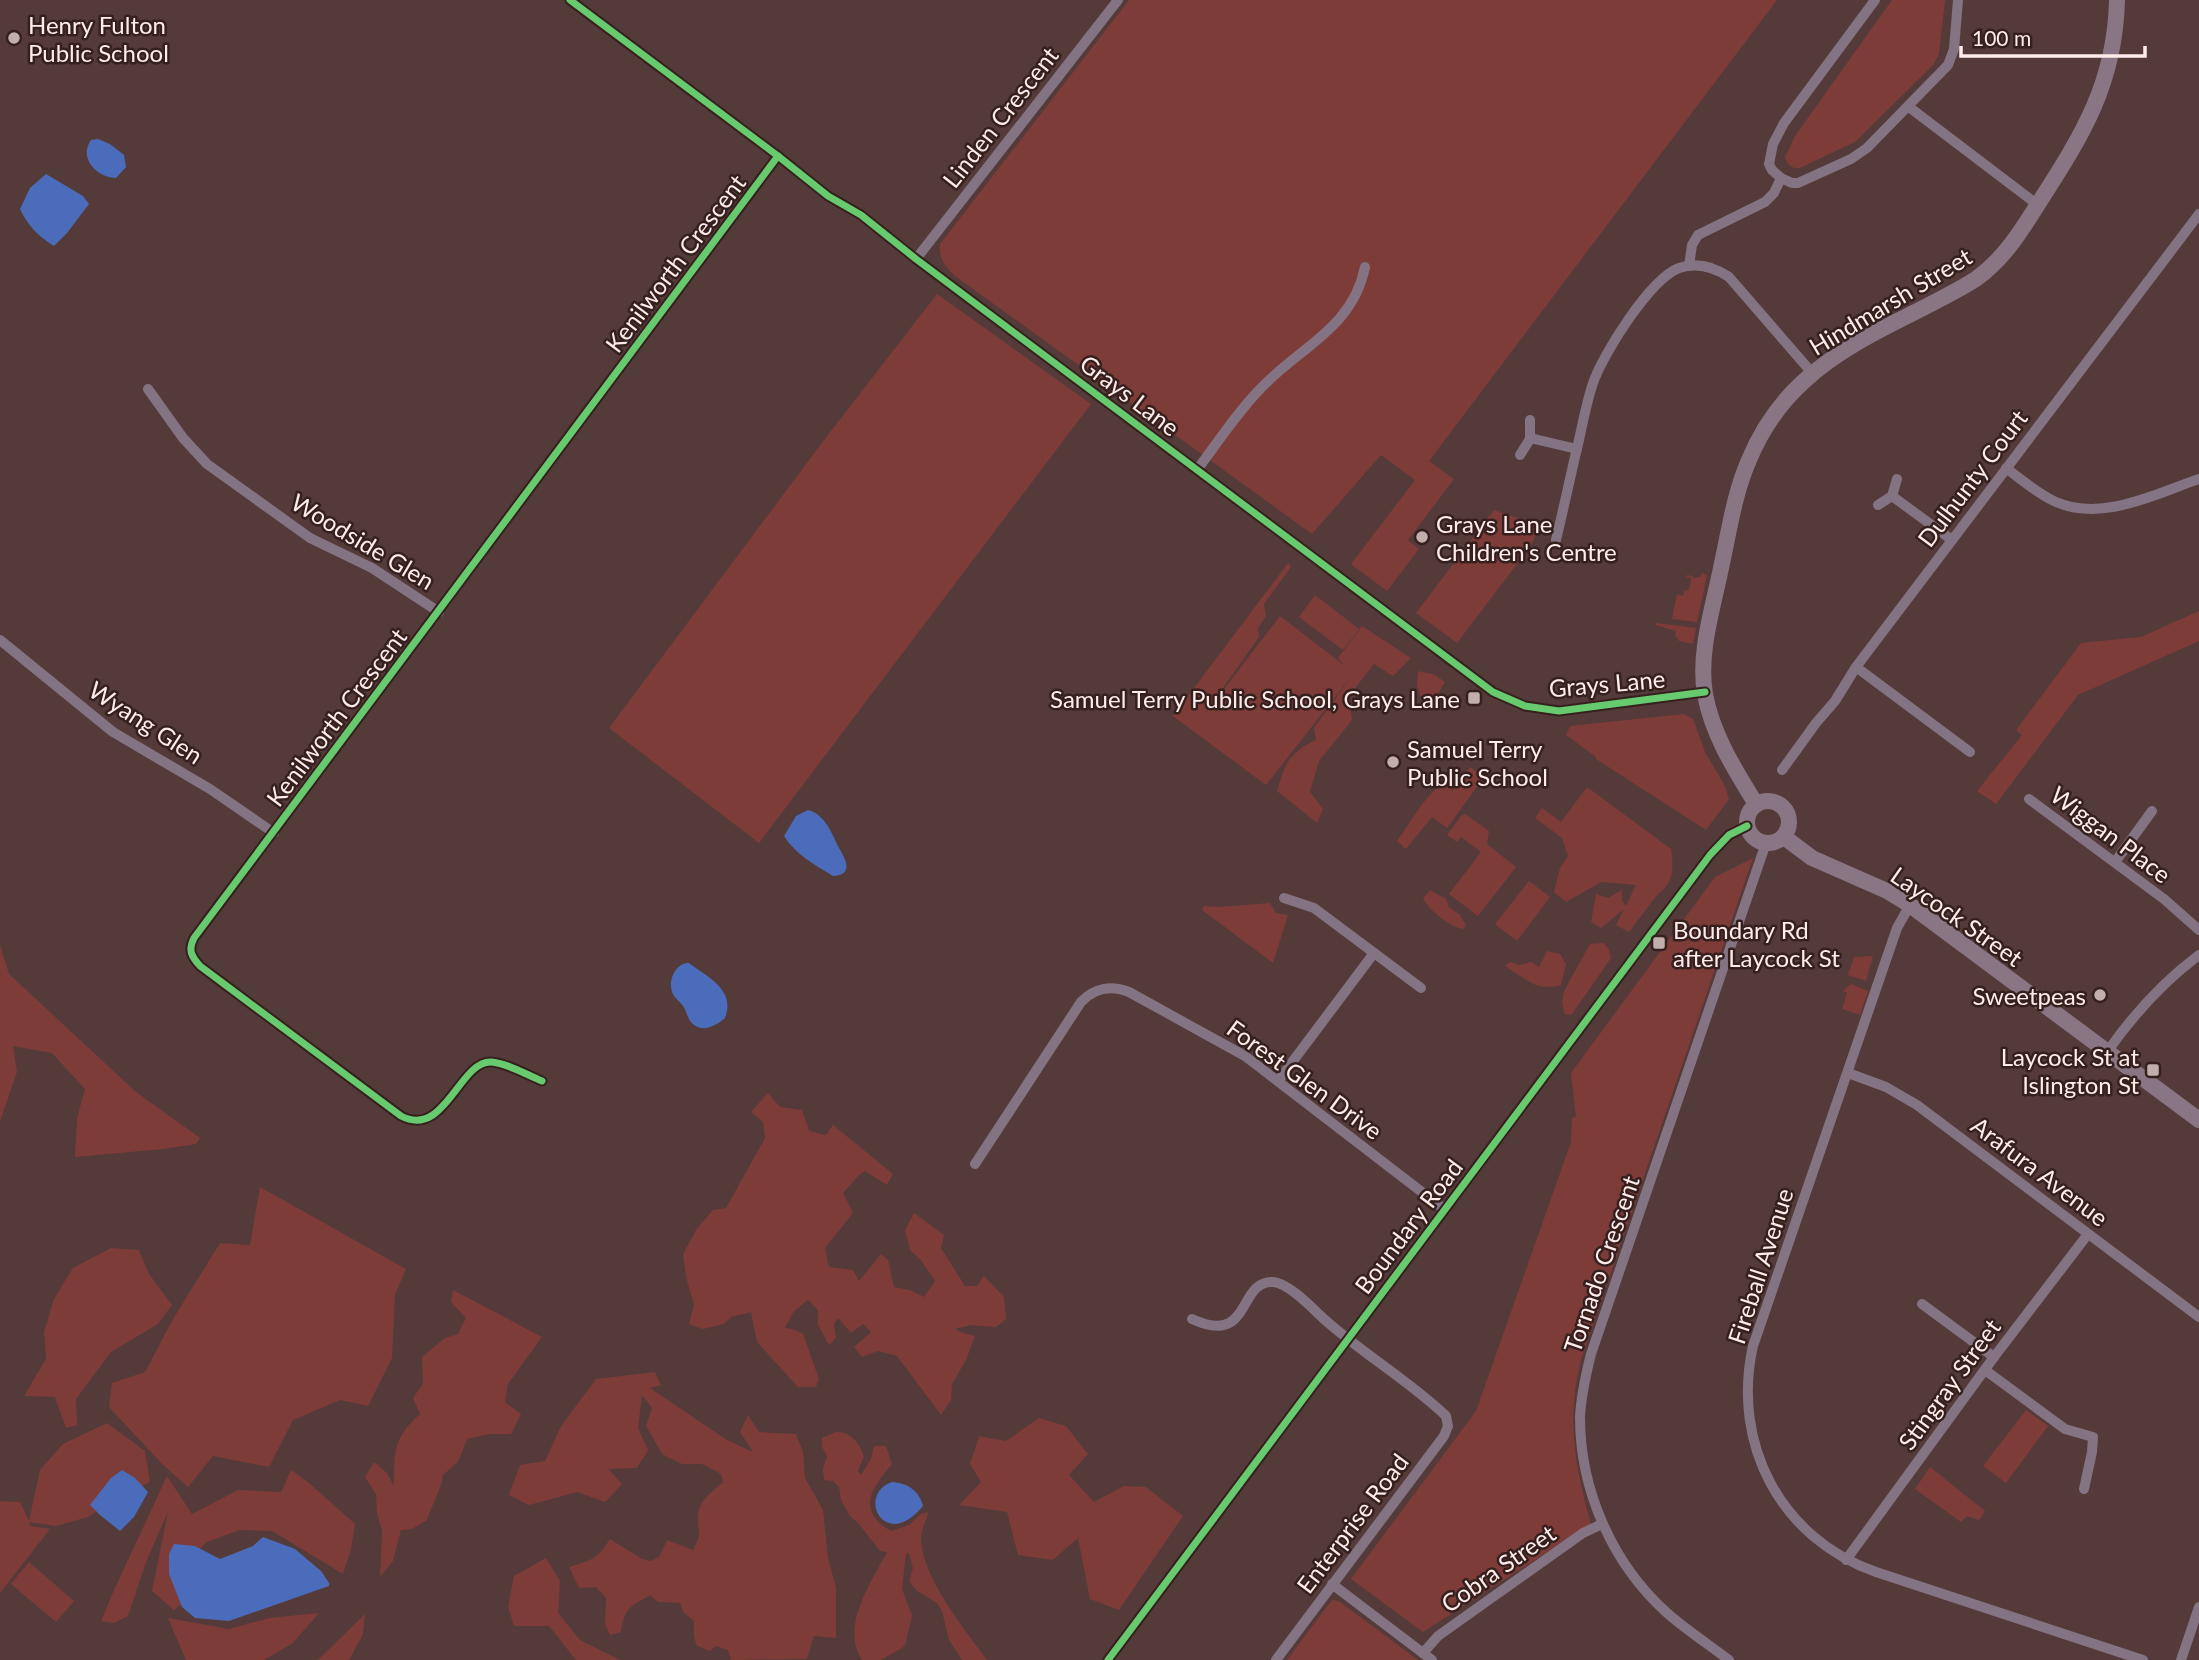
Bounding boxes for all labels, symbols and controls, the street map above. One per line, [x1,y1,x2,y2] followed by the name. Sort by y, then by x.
[28,10,169,67] place label: Henry Fulton Public School
[1961,14,2145,58] scale bar
[1972,25,2031,50] text: 100 m
[6,30,22,46] marker: Henry Fulton Public School
[936,41,1064,193] street label: Linden Crescent
[599,168,751,357] street label: Kenilworth Crescent
[1804,241,1977,361] street label: Hindmarsh Street
[1075,348,1185,442] street label: Grays Lane
[1911,404,2033,552] street label: Dulhunty Court
[286,487,440,595] street label: Woodside Glen
[1436,509,1617,566] place label: Grays Lane Children's Centre
[1414,529,1430,545] marker: Grays Lane Children's Centre
[260,622,412,811] street label: Kenilworth Crescent
[1548,663,1666,703] street label: Grays Lane
[84,675,208,769] street label: Wyang Glen
[1050,684,1460,713] place label: Samuel Terry Public School, Grays Lane
[1466,690,1482,706] marker: Samuel Terry Public School, Grays Lane
[1407,734,1548,791] place label: Samuel Terry Public School
[1385,754,1401,770] marker: Samuel Terry Public School
[2045,779,2177,889] street label: Wiggan Place
[1886,860,2029,972] street label: Laycock Street
[1673,915,1840,972] place label: Boundary Rd after Laycock St
[1651,935,1667,951] marker: Boundary Rd after Laycock St
[1972,981,2086,1010] place label: Sweetpeas
[2092,987,2108,1003] marker: Sweetpeas
[1222,1013,1388,1145] street label: Forest Glen Drive
[2001,1042,2139,1099] place label: Laycock St at Islington St
[2145,1062,2161,1078] marker: Laycock St at Islington St
[1966,1110,2114,1232] street label: Arafura Avenue
[1348,1153,1468,1299] street label: Boundary Road
[1557,1171,1645,1356] street label: Tornado Crescent
[1721,1185,1799,1347] street label: Fireball Avenue
[1892,1313,2006,1455] street label: Stingray Street
[1290,1448,1414,1598] street label: Enterprise Road
[1435,1518,1561,1618] street label: Cobra Street

